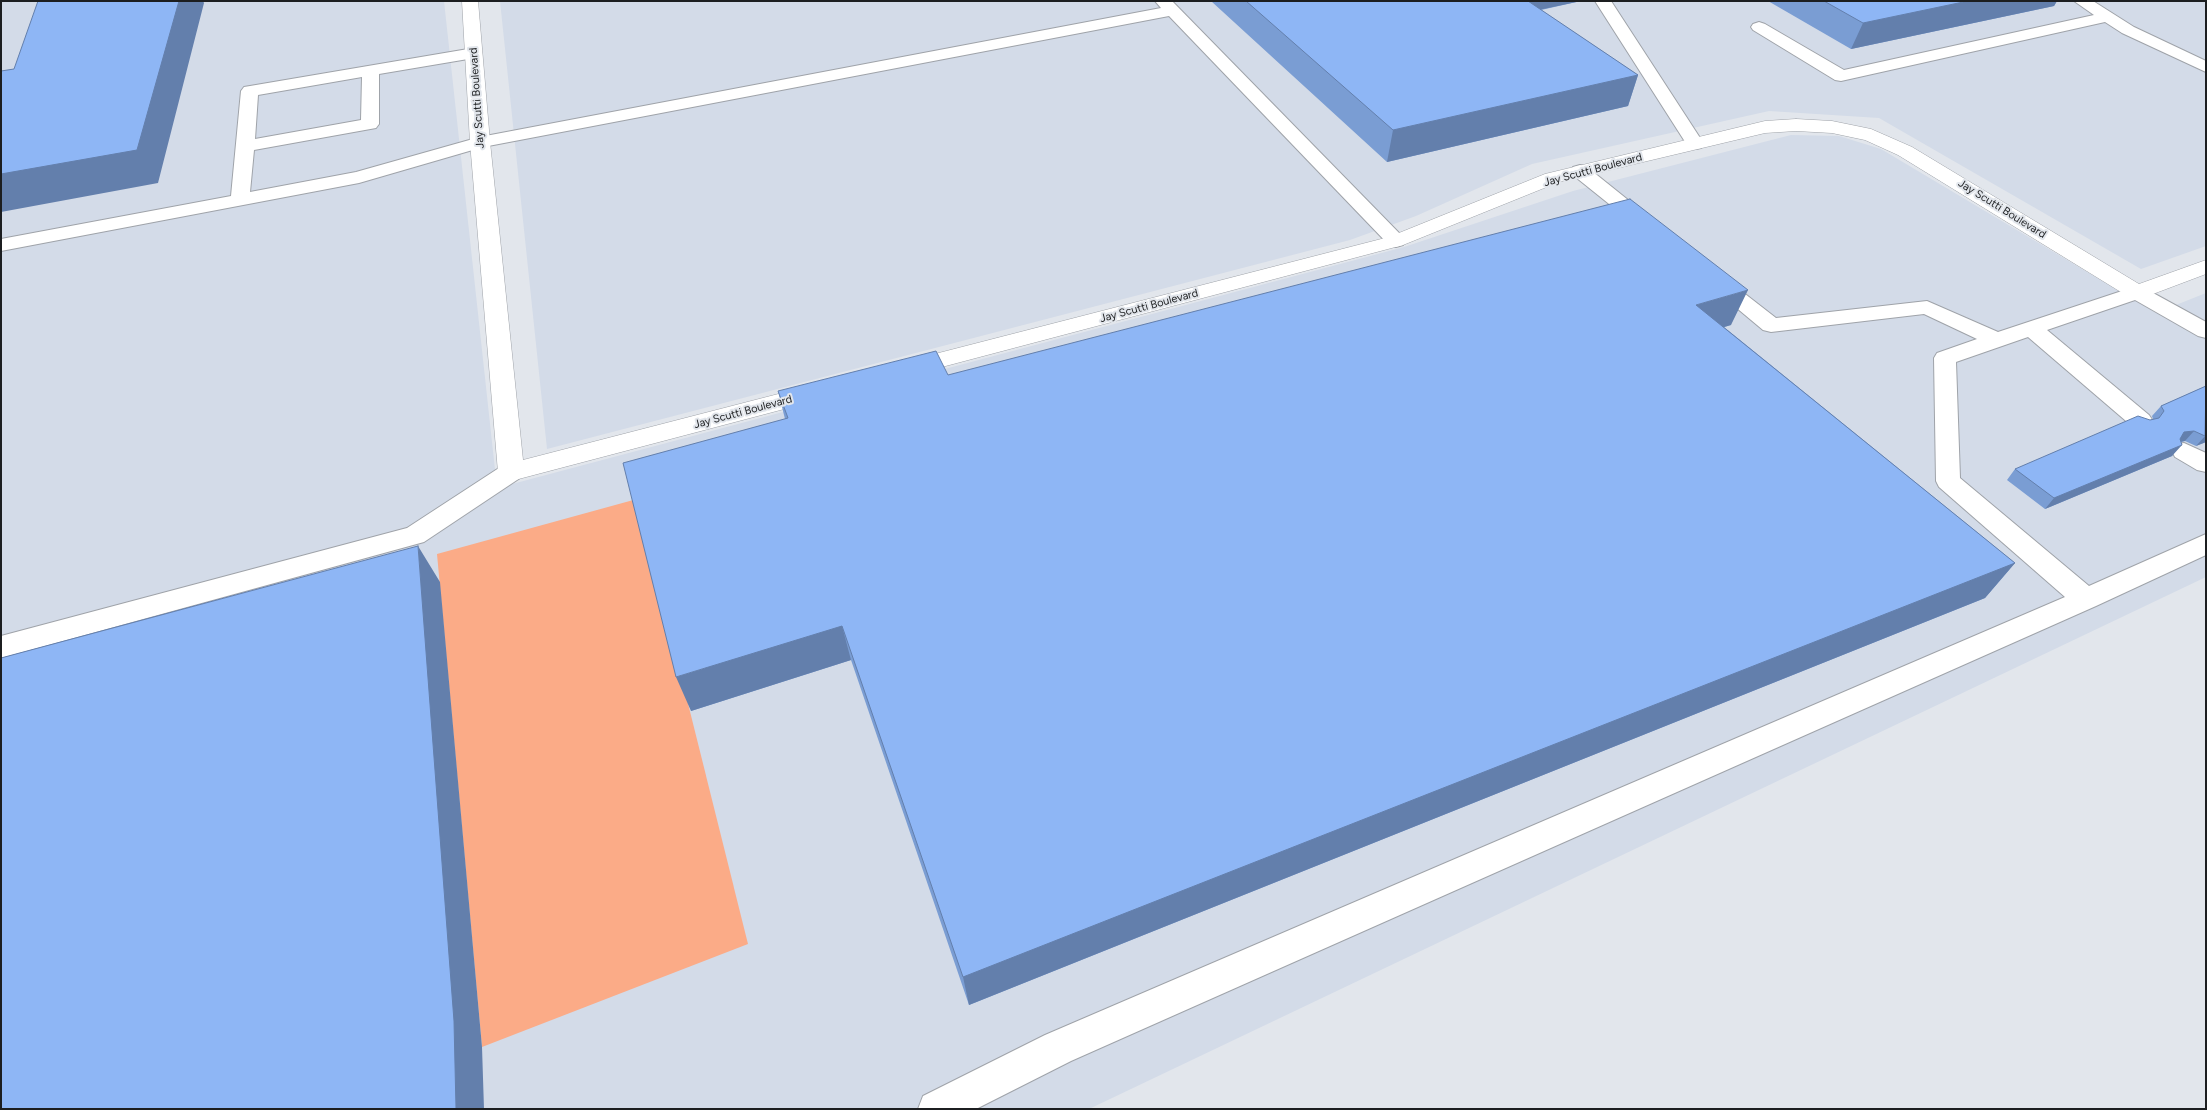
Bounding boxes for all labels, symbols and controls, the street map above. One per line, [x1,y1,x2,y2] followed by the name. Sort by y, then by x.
[467,47,487,149] street label: Jay Scutti Boulevard
[1543,151,1643,189] street label: Jay Scutti Boulevard
[1956,177,2048,241] street label: Jay Scutti Boulevard
[1099,287,1199,325] street label: Jay Scutti Boulevard
[693,393,793,431] street label: Jay Scutti Boulevard

